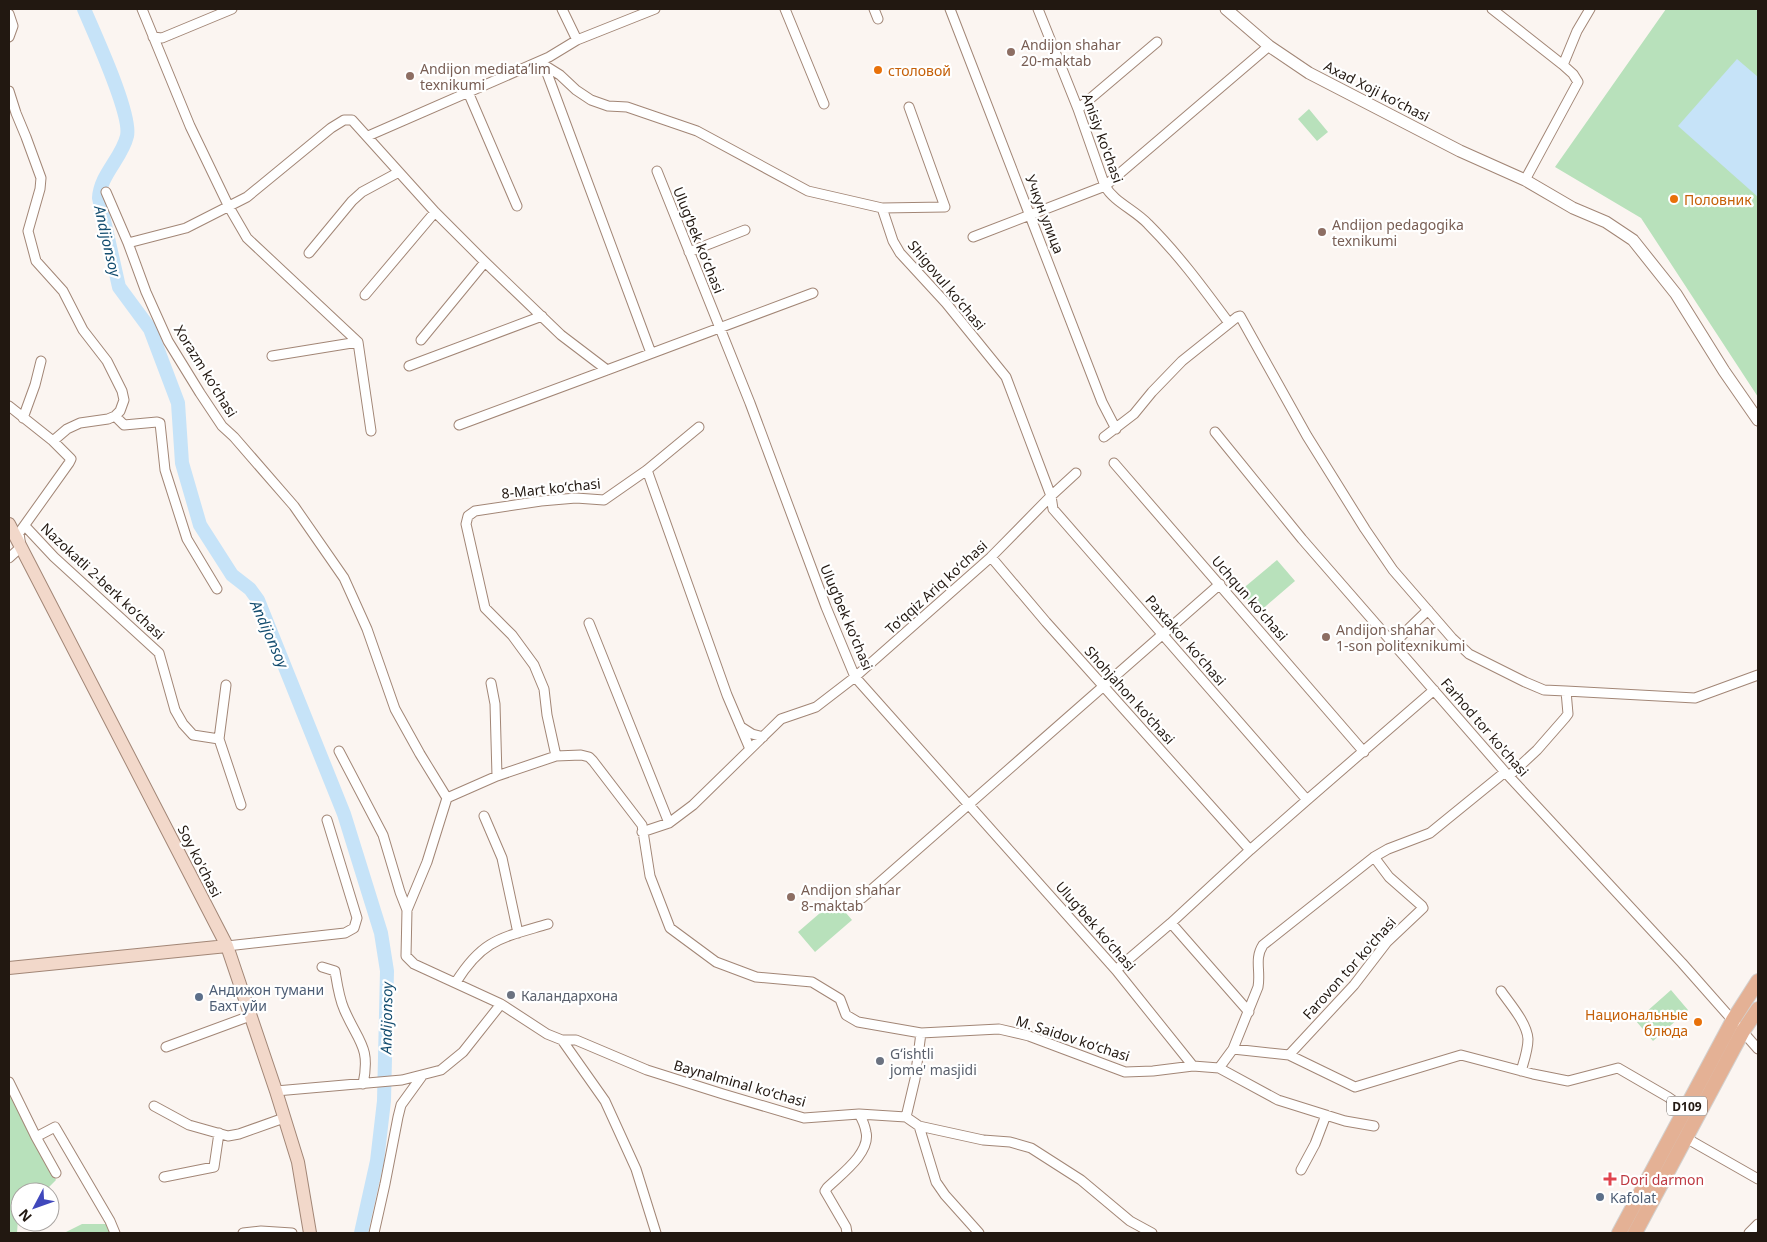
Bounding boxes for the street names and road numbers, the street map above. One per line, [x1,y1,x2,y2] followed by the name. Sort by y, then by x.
[1321,56,1433,126] street label: Axad Xoji koʻchasi
[1078,91,1128,185] street label: Anisiy ko'chasi
[1021,172,1069,256] street label: Учкун улица
[669,184,729,296] street label: Ulugʻbek koʻchasi
[904,236,990,334] street label: Shigovul koʻchasi
[170,321,242,421] street label: Xorazm koʻchasi
[501,473,601,503] street label: 8-Mart koʻchasi
[37,519,169,643] street label: Nazokatli 2-berk koʻchasi
[881,536,991,638] street label: Toʻqqiz Ariq koʻchasi
[1208,551,1292,645] street label: Uchqun koʻchasi
[816,561,878,673] street label: Ulugʻbek koʻchasi
[1141,591,1231,689] street label: Paxtakor koʻchasi
[1081,642,1179,748] street label: Shohjahon ko'chasi
[1437,674,1533,780] street label: Farhod tor ko'chasi
[174,822,226,900] street label: Soy ko'chasi
[1052,877,1140,975] street label: Ulugʻbek koʻchasi
[1298,913,1400,1023] street label: Farovon tor ko'chasi
[1014,1011,1132,1065] street label: M. Saidov koʻchasi
[672,1055,808,1111] street label: Baynalminal koʻchasi
[1667,1096,1707,1116] road number: D109

